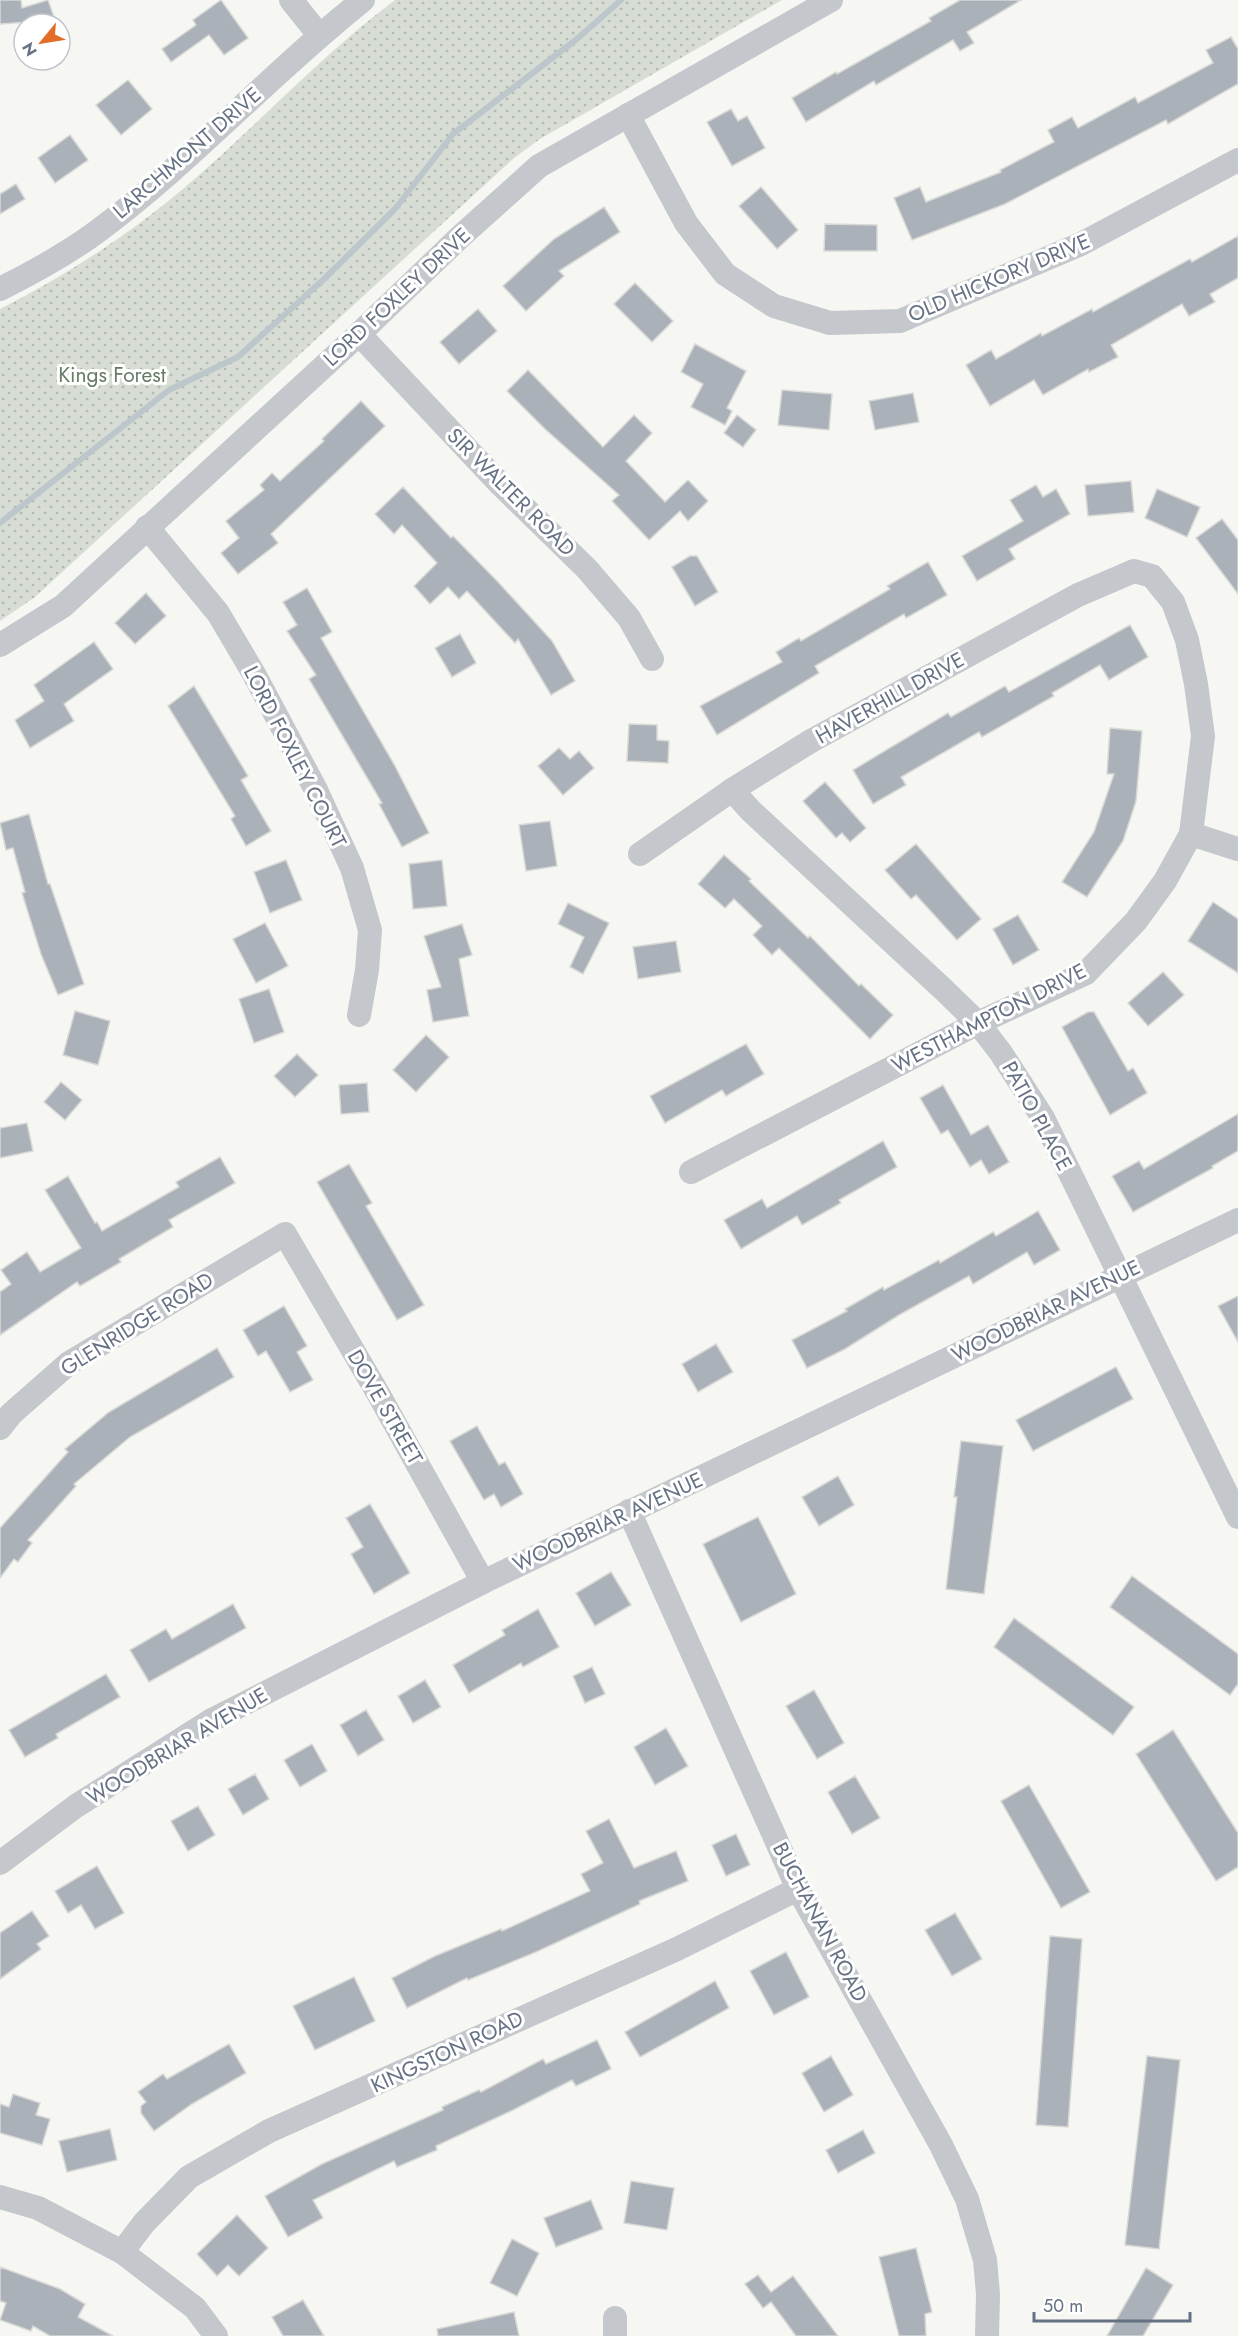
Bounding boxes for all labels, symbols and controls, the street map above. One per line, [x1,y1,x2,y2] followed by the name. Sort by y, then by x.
[12,12,72,72] north arrow
[16,38,43,61] text: N
[106,80,268,226] street label: LARCHMONT DRIVE
[317,221,477,373] street label: LORD FOXLEY DRIVE
[903,226,1095,330] street label: OLD HICKORY DRIVE
[58,360,166,390] park label: Kings Forest
[440,421,582,563] street label: SIR WALTER ROAD
[810,645,970,751] street label: HAVERHILL DRIVE
[236,661,354,853] street label: LORD FOXLEY COURT
[886,956,1092,1080] street label: WESTHAMPTON DRIVE
[995,1056,1079,1176] street label: PATIO PLACE
[947,1252,1145,1370] street label: WOODBRIAR AVENUE
[55,1265,219,1383] street label: GLENRIDGE ROAD
[340,1344,430,1470] street label: DOVE STREET
[508,1465,708,1579] street label: WOODBRIAR AVENUE
[81,1680,273,1812] street label: WOODBRIAR AVENUE
[765,1837,875,2007] street label: BUCHANAN ROAD
[366,2004,528,2100] street label: KINGSTON ROAD
[1034,2285,1190,2323] scale bar
[1043,2293,1083,2319] text: 50 m

